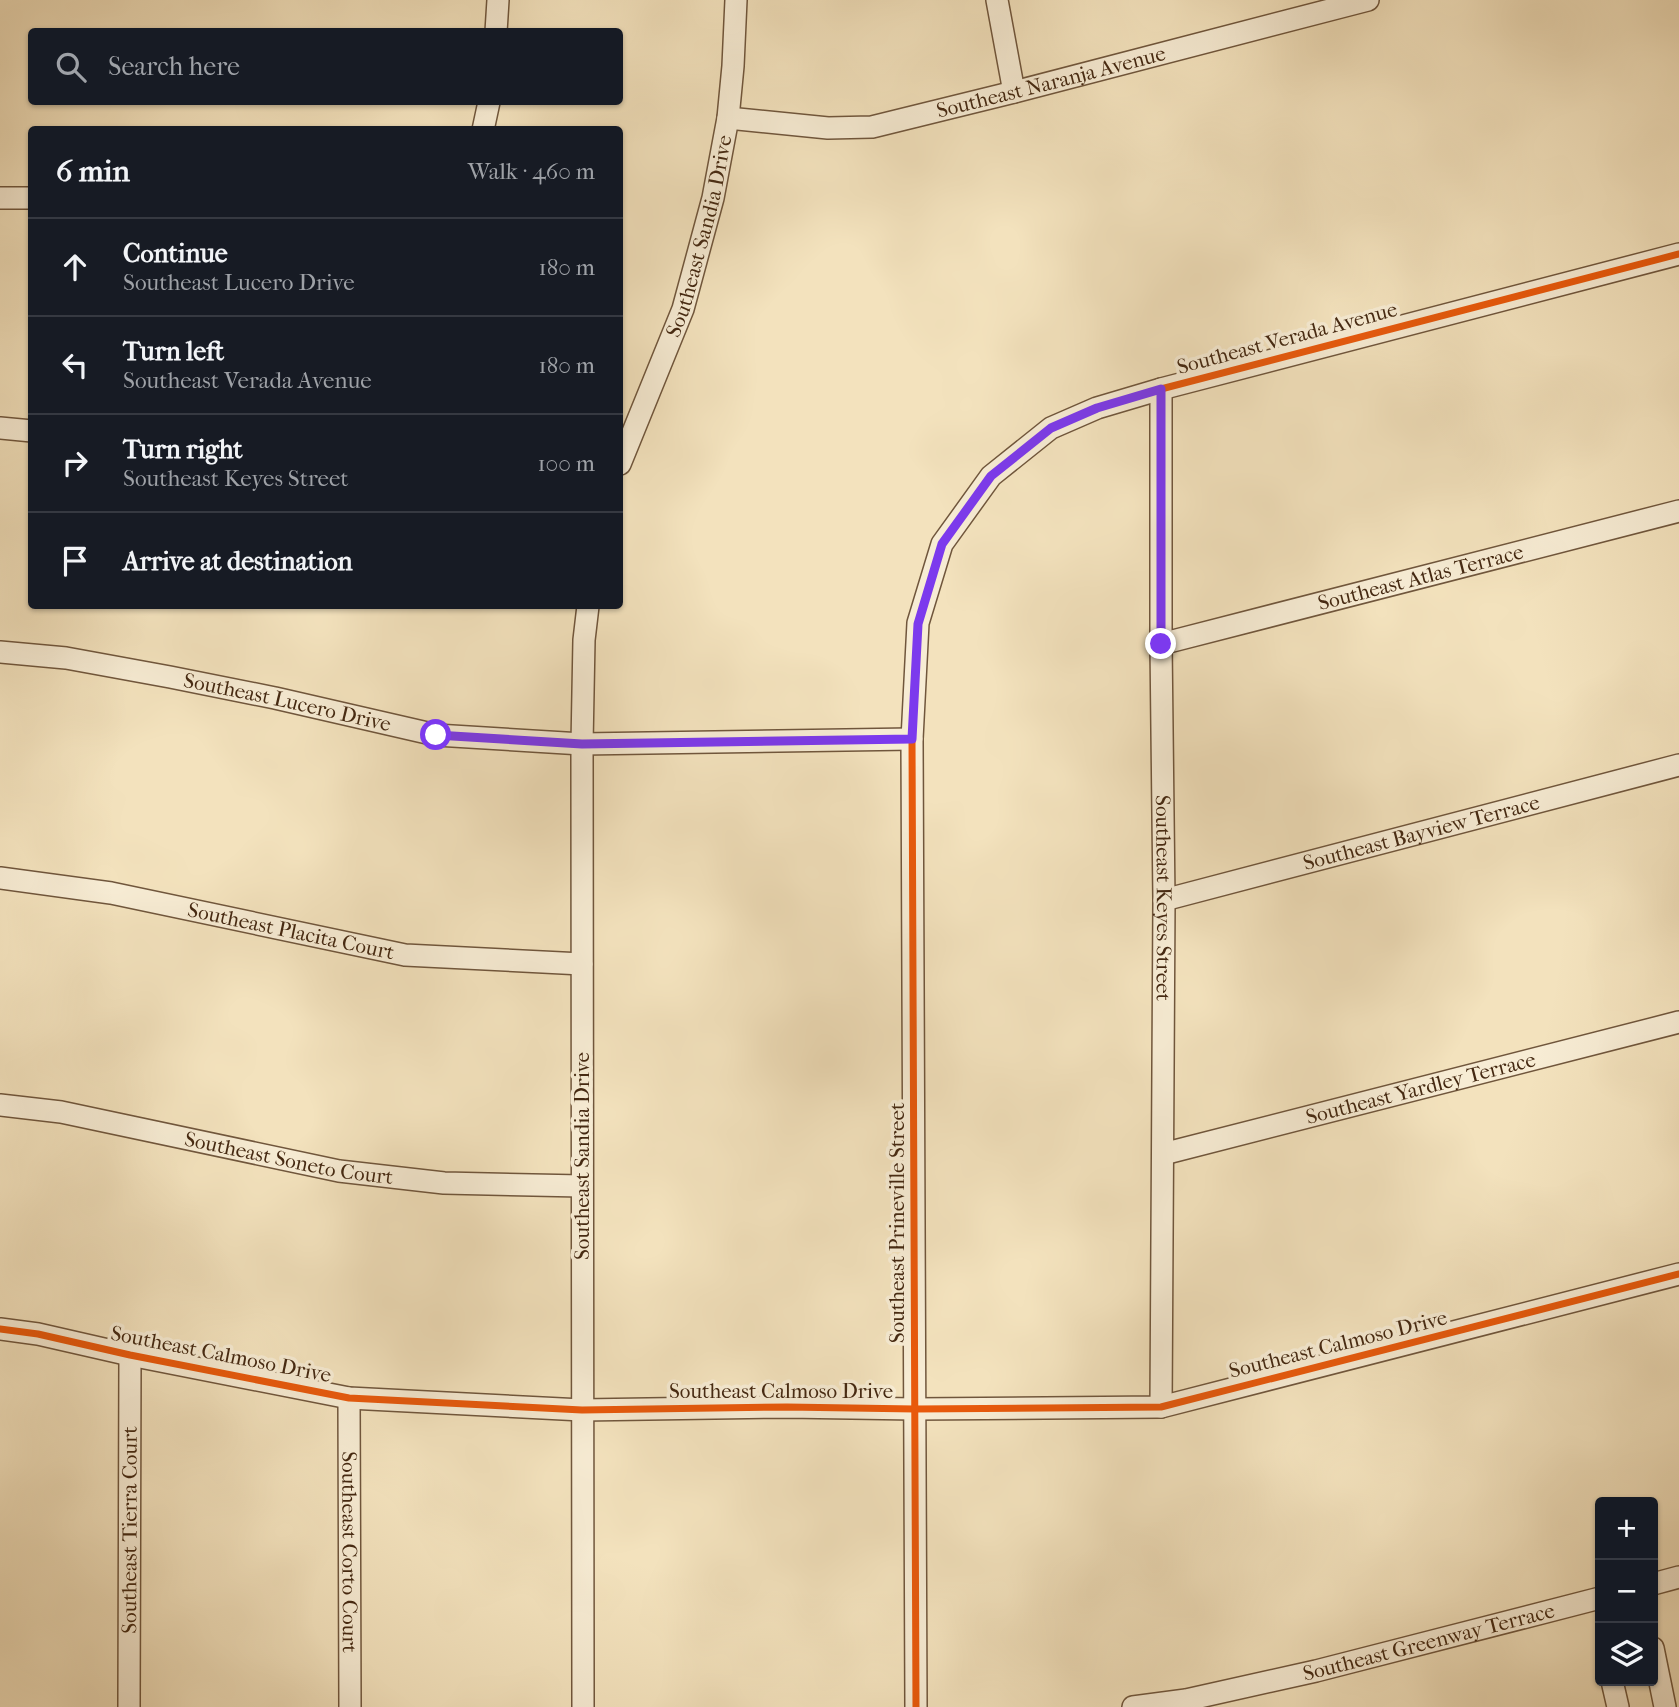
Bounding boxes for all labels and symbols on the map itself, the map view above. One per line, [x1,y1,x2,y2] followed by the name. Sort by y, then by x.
[934,41,1168,123] street label: Southeast Naranja Avenue
[661,133,737,341] street label: Southeast Sandia Drive
[1174,297,1400,379] street label: Southeast Verada Avenue
[1315,539,1526,615] street label: Southeast Atlas Terrace
[1145,628,1176,659] route end
[182,668,393,736] street label: Southeast Lucero Drive
[420,719,451,750] route start
[1300,790,1542,875] street label: Southeast Bayview Terrace
[1151,795,1176,1002] street label: Southeast Keyes Street
[186,897,397,965] street label: Southeast Placita Court
[1303,1047,1538,1129] street label: Southeast Yardley Terrace
[570,1052,594,1260] street label: Southeast Sandia Drive
[885,1102,909,1343] street label: Southeast Prineville Street
[182,1127,395,1189] street label: Southeast Soneto Court
[1226,1305,1450,1383] street label: Southeast Calmoso Drive
[109,1321,333,1387] street label: Southeast Calmoso Drive
[669,1379,893,1403] street label: Southeast Calmoso Drive
[117,1426,142,1634] street label: Southeast Tierra Court
[337,1451,362,1653] street label: Southeast Corto Court
[1301,1598,1557,1686] street label: Southeast Greenway Terrace

